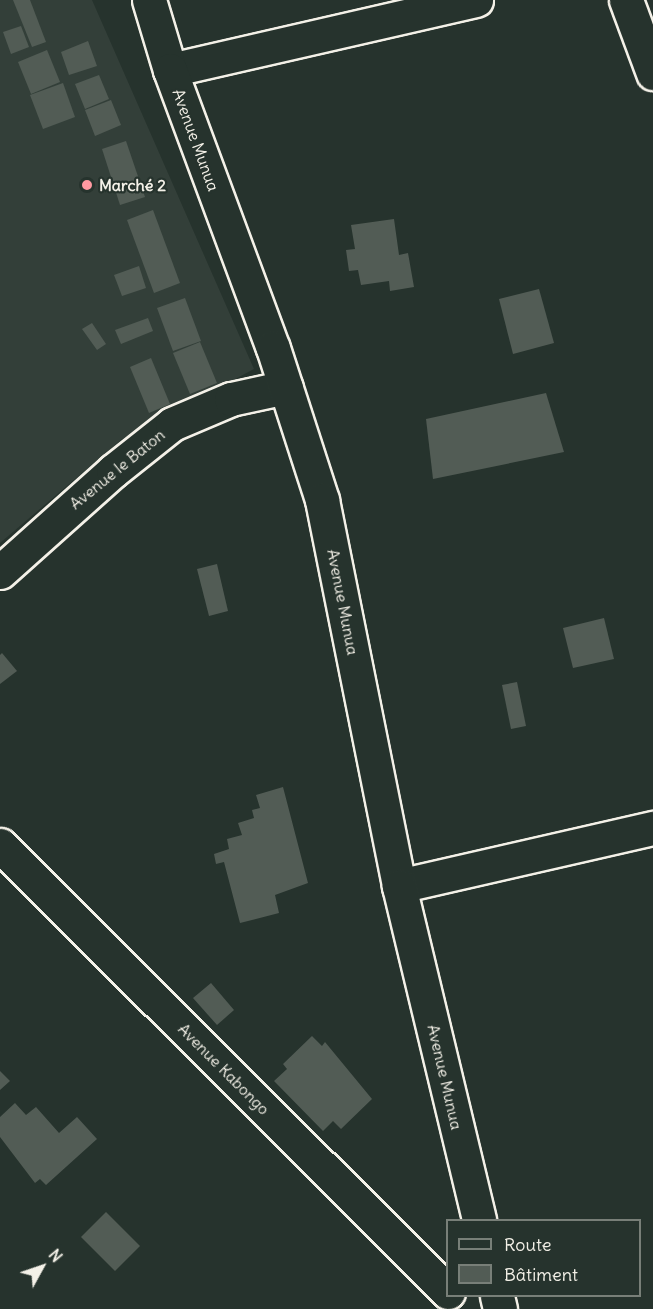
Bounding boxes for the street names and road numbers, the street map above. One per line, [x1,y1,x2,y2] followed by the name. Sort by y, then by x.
[169,86,223,194] street label: Avenue Munua
[66,425,168,513] street label: Avenue le Baton
[323,548,363,656] street label: Avenue Munua
[174,1019,274,1119] street label: Avenue Kabongo
[424,1023,466,1131] street label: Avenue Munua

